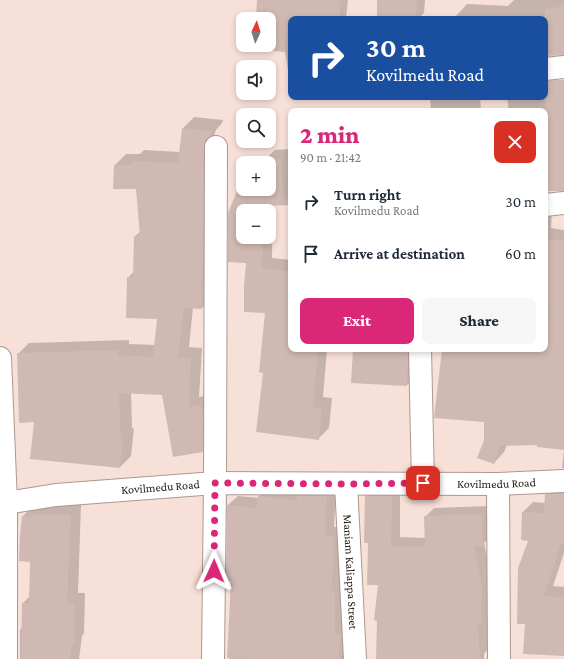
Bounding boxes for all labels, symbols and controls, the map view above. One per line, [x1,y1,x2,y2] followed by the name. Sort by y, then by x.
[236,12,276,52] north arrow
[236,12,276,244] map controls
[300,32,352,84] icon: right
[366,32,426,63] text: 30 m
[236,60,276,100] button: sound
[366,65,484,85] text: Kovilmedu Road
[236,108,276,148] button: search
[300,121,359,148] text: 2 min
[494,121,536,163] button: close
[300,150,361,165] text: 90 m · 21:42
[236,156,276,196] button: +
[334,187,401,203] text: Turn right
[300,191,322,213] icon: right
[506,194,536,210] text: 30 m
[334,203,419,218] text: Kovilmedu Road
[236,204,276,244] button: −
[300,243,322,265] icon: arrive
[334,246,465,262] text: Arrive at destination
[505,246,536,262] text: 60 m
[300,298,414,344] button: Exit
[422,298,536,344] button: Share
[406,466,440,500] pin
[412,472,434,494] icon: arrive
[457,475,537,491] street label: Kovilmedu Road
[121,477,201,497] street label: Kovilmedu Road
[341,514,361,631] street label: Maniam Kaliappa Street
[193,550,235,592] position arrow

